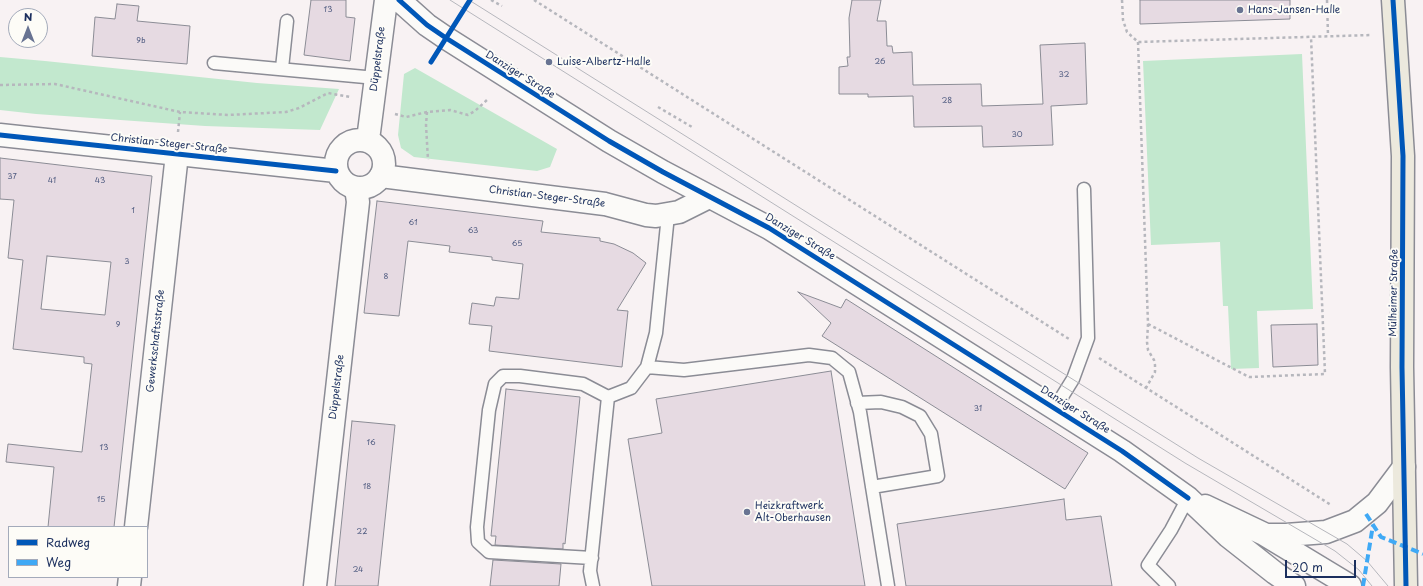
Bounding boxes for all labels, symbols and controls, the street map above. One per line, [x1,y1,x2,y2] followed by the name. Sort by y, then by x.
[1248,4,1340,16] place label: Hans-Jansen-Halle
[324,5,332,15] house number: 13
[1235,5,1245,15] marker: Hans-Jansen-Halle
[8,8,48,48] north arrow
[24,8,32,25] text: N
[368,26,388,92] street label: Düppelstraße
[136,36,146,46] house number: 9b
[483,49,557,101] street label: Danziger Straße
[557,56,651,68] place label: Luise-Albertz-Halle
[544,57,554,67] marker: Luise-Albertz-Halle
[875,57,885,67] house number: 26
[1059,70,1069,80] house number: 32
[942,96,952,106] house number: 28
[1011,130,1023,140] house number: 30
[110,132,228,156] street label: Christian-Steger-Straße
[7,172,17,182] house number: 37
[48,176,56,186] house number: 41
[95,176,105,186] house number: 43
[488,184,606,210] street label: Christian-Steger-Straße
[131,206,135,216] house number: 1
[763,211,837,263] street label: Danziger Straße
[409,218,417,228] house number: 61
[468,226,478,236] house number: 63
[512,239,522,249] house number: 65
[1387,249,1401,337] street label: Mülheimer Straße
[124,257,130,267] house number: 3
[384,272,388,282] house number: 8
[145,289,167,393] street label: Gewerkschaftsstraße
[116,320,120,330] house number: 9
[327,354,347,420] street label: Düppelstraße
[1038,384,1112,436] street label: Danziger Straße
[974,404,982,414] house number: 31
[366,438,376,448] house number: 16
[100,443,108,453] house number: 13
[363,482,371,492] house number: 18
[97,495,105,505] house number: 15
[755,500,831,524] place label: Heizkraftwerk Alt-Oberhausen
[742,507,752,517] marker: Heizkraftwerk Alt-Oberhausen
[8,526,148,578] legend
[357,527,367,537] house number: 22
[46,533,90,551] text: Radweg
[1287,552,1358,578] scale bar
[46,553,71,571] text: Weg
[1292,558,1323,576] text: 20 m
[353,565,363,575] house number: 24

